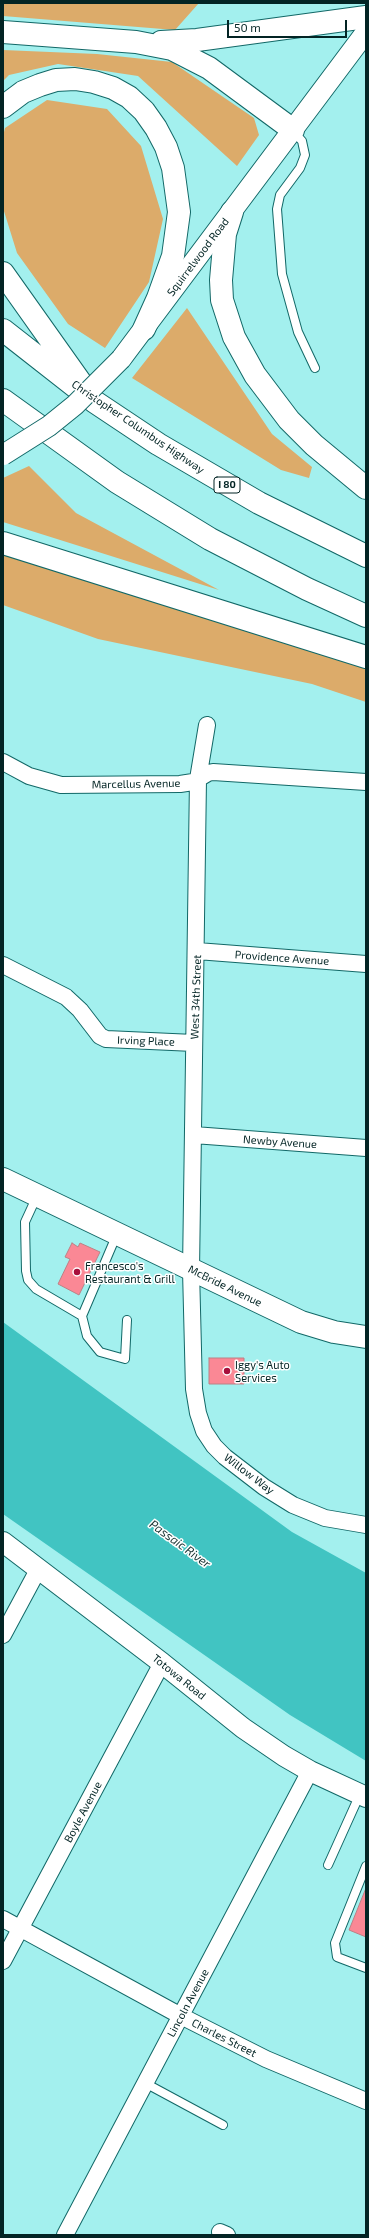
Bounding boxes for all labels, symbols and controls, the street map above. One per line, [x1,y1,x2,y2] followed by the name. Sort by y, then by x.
[229,12,349,38] scale bar
[234,20,261,34] text: 50 m
[164,215,232,299] street label: Squirrelwood Road
[69,378,207,476] street label: Christopher Columbus Highway
[214,477,240,493] road number: I 80
[91,777,181,791] street label: Marcellus Avenue
[234,948,330,968] street label: Providence Avenue
[188,954,204,1040] street label: West 34th Street
[117,1033,175,1049] street label: Irving Place
[243,1133,317,1151] street label: Newby Avenue
[85,1259,175,1285] place label: Francesco's Restaurant & Grill
[186,1262,264,1310] street label: McBride Avenue
[72,1267,82,1277] marker: Francesco's Restaurant & Grill
[235,1358,290,1384] place label: Iggy's Auto Services
[222,1366,232,1376] marker: Iggy's Auto Services
[221,1451,277,1497] street label: Willow Way
[147,1517,213,1571] water label: Passaic River
[150,1652,208,1702] street label: Totowa Road
[61,1779,105,1845] street label: Boyle Avenue
[165,1967,211,2039] street label: Lincoln Avenue
[189,2016,259,2060] street label: Charles Street

